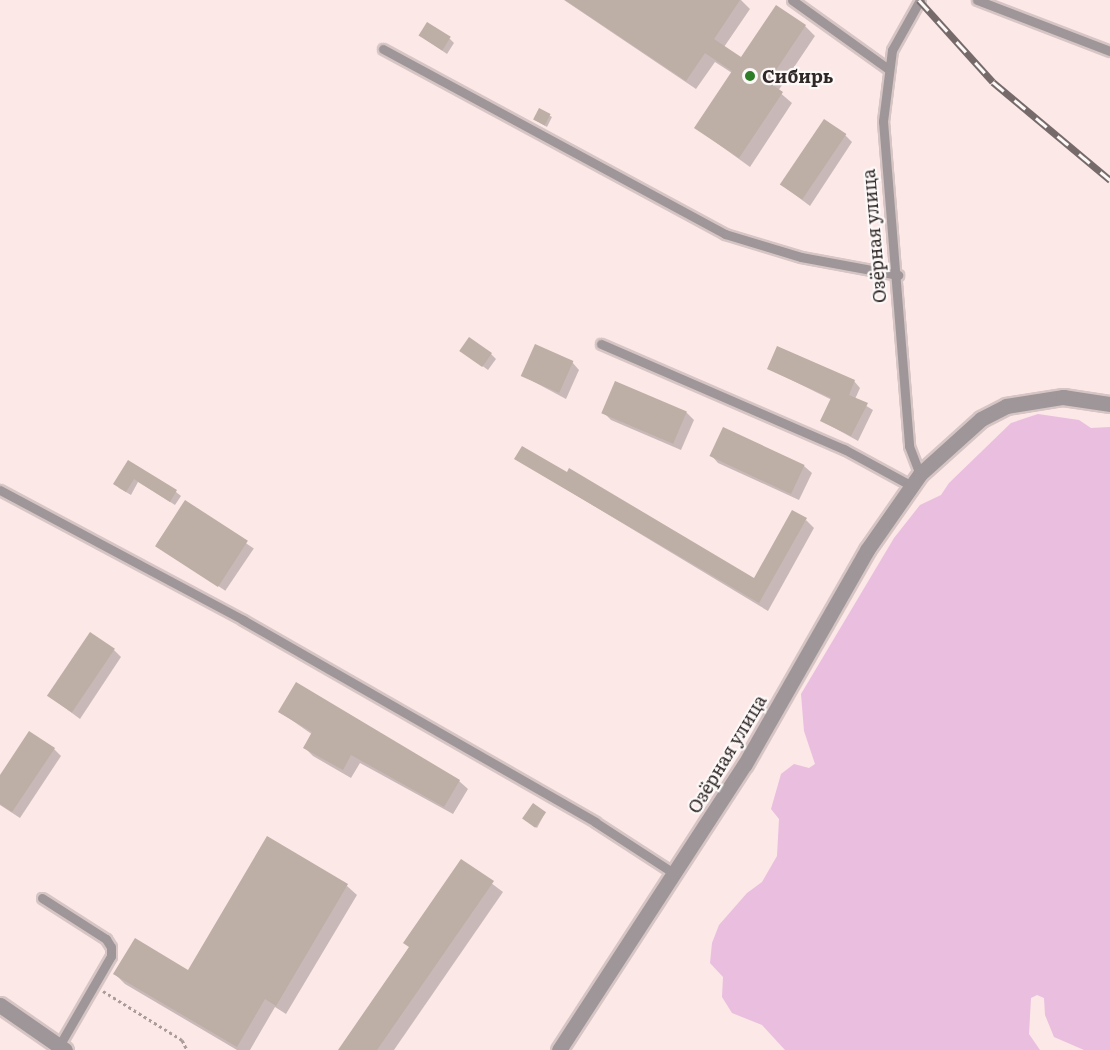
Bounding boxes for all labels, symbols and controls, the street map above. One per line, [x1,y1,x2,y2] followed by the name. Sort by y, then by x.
[762,65,834,87] place label: Сибирь
[743,69,757,83] marker: Сибирь
[857,168,891,304] street label: Озёрная улица
[683,691,771,817] street label: Озёрная улица

